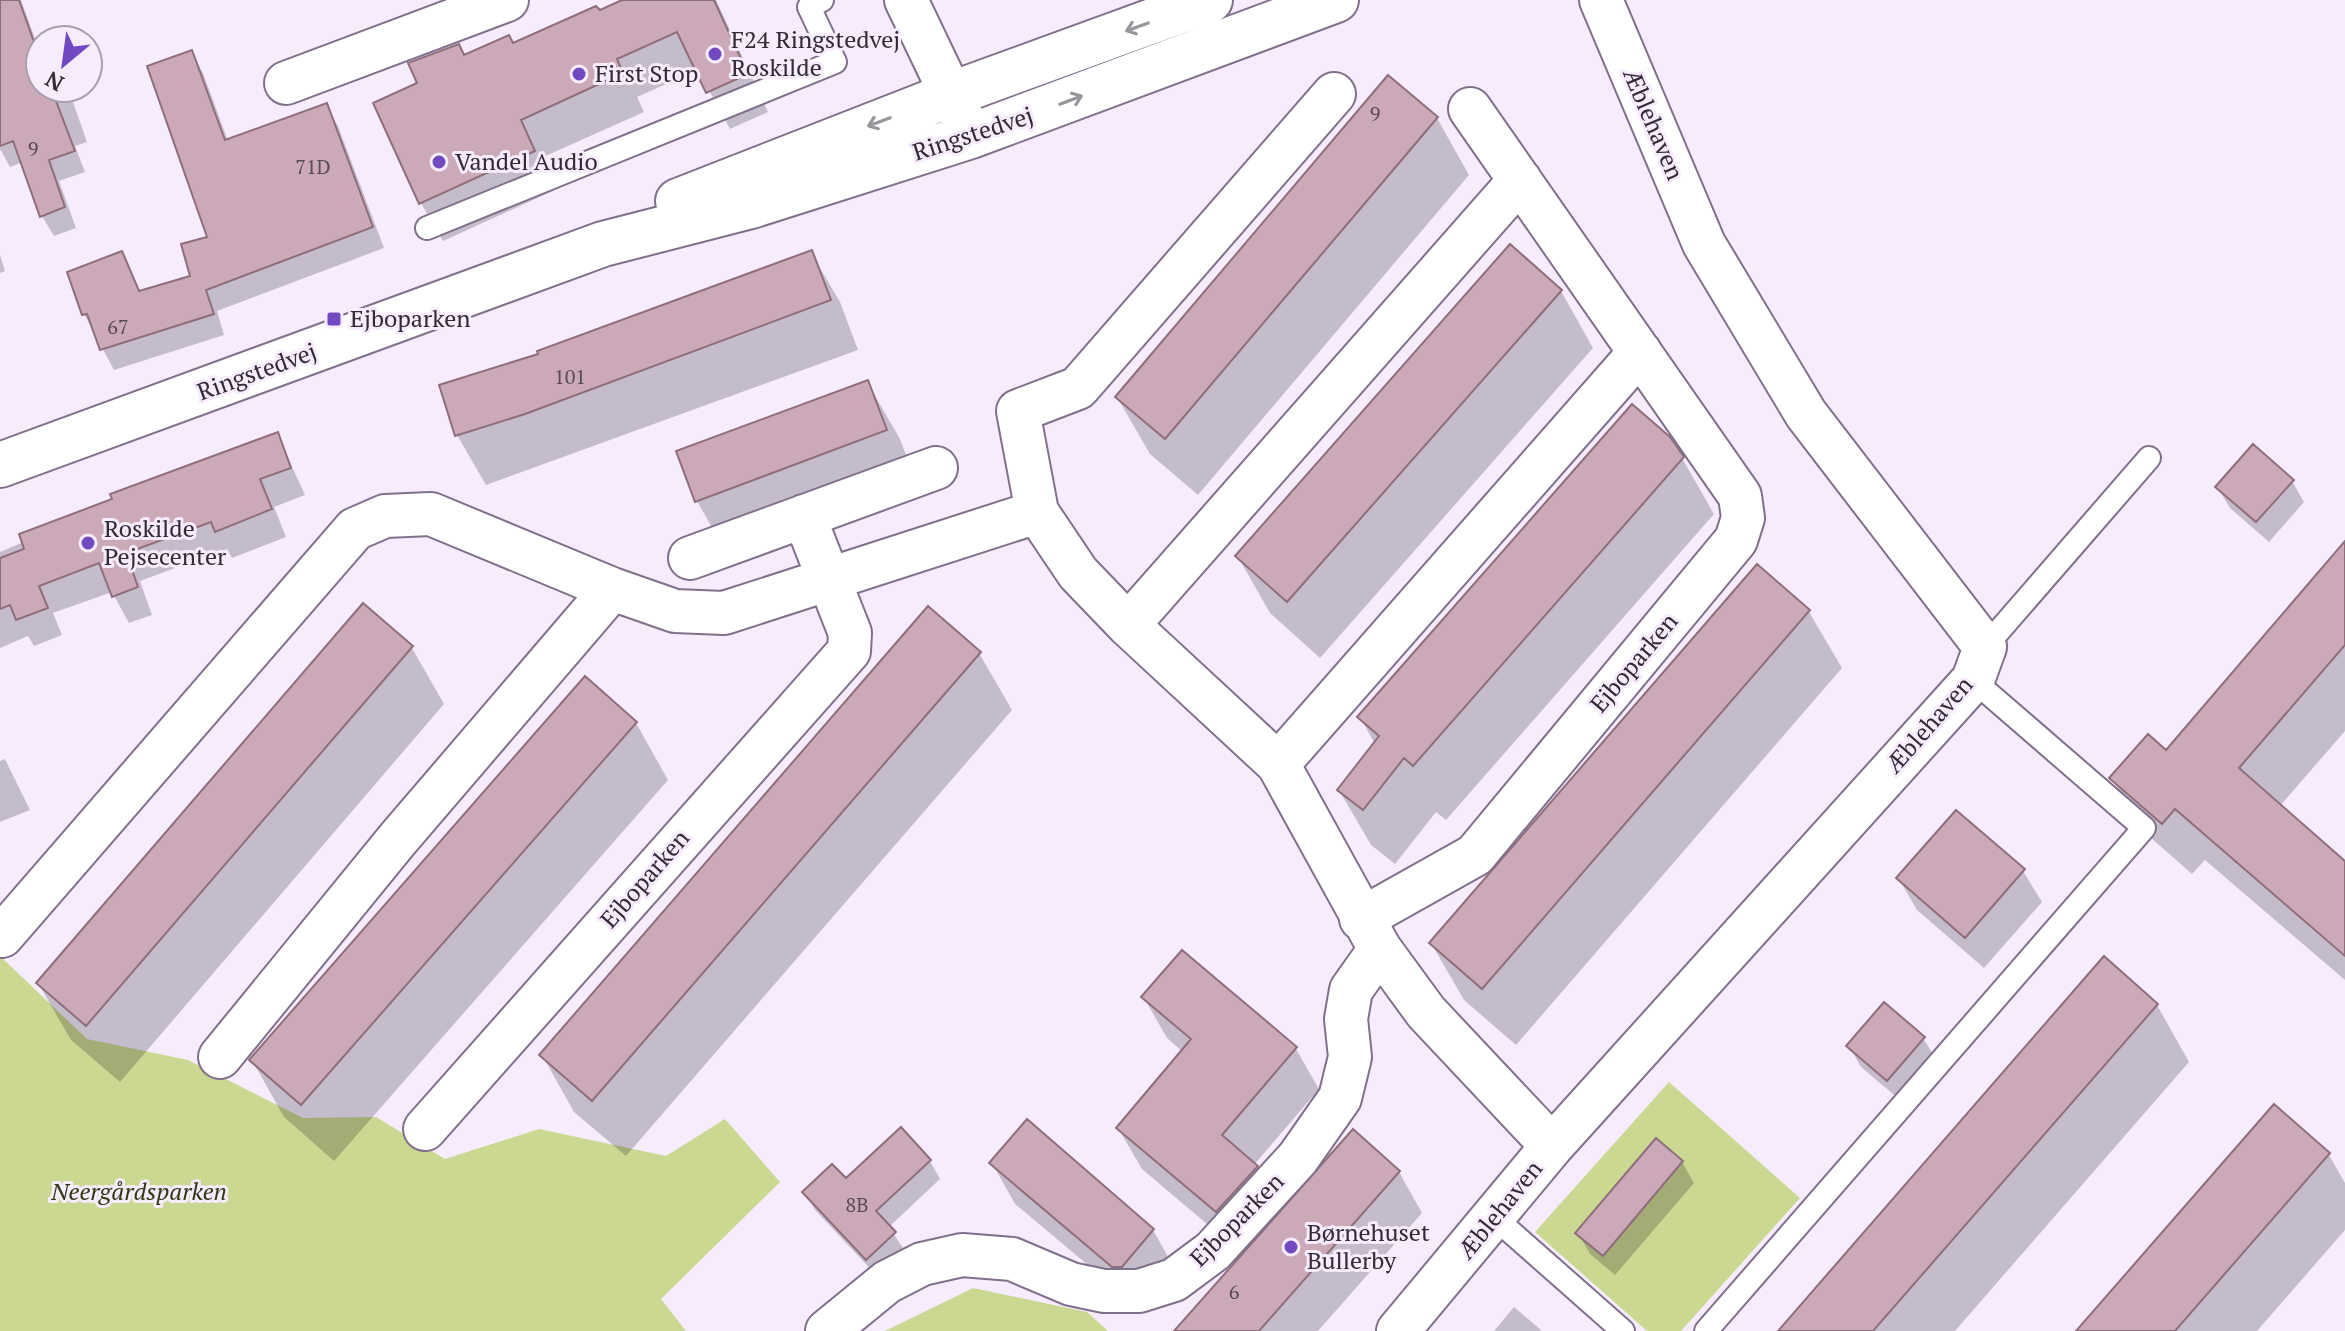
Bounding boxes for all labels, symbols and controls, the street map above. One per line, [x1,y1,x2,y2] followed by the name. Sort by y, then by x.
[1124,20,1149,35] one-way arrow
[731,23,900,83] place label: F24 Ringstedvej Roskilde
[24,24,104,104] north arrow
[706,45,724,63] marker: F24 Ringstedvej Roskilde
[595,57,698,89] place label: First Stop
[1616,63,1692,185] street label: Æblehaven
[39,65,68,99] text: N
[570,65,588,83] marker: First Stop
[1059,92,1083,106] one-way arrow
[908,99,1037,168] street label: Ringstedvej
[1370,100,1380,127] house number: 9
[867,116,892,130] one-way arrow
[28,135,38,162] house number: 9
[455,145,598,177] place label: Vandel Audio
[295,153,331,180] house number: 71D
[430,153,448,171] marker: Vandel Audio
[350,302,471,334] place label: Ejboparken
[325,310,343,328] marker: Ejboparken
[107,313,129,340] house number: 67
[193,335,321,407] street label: Ringstedvej
[554,363,586,390] house number: 101
[104,512,227,572] place label: Roskilde Pejsecenter
[79,534,97,552] marker: Roskilde Pejsecenter
[1582,606,1684,719] street label: Ejboparken
[1877,669,1979,780] street label: Æblehaven
[593,822,696,934] street label: Ejboparken
[1449,1153,1549,1266] street label: Æblehaven
[1182,1165,1290,1273] street label: Ejboparken
[50,1175,227,1207] park label: Neergårdsparken
[846,1191,868,1218] house number: 8B
[1307,1216,1430,1276] place label: Børnehuset Bullerby
[1282,1238,1300,1256] marker: Børnehuset Bullerby
[1229,1278,1240,1305] house number: 6

